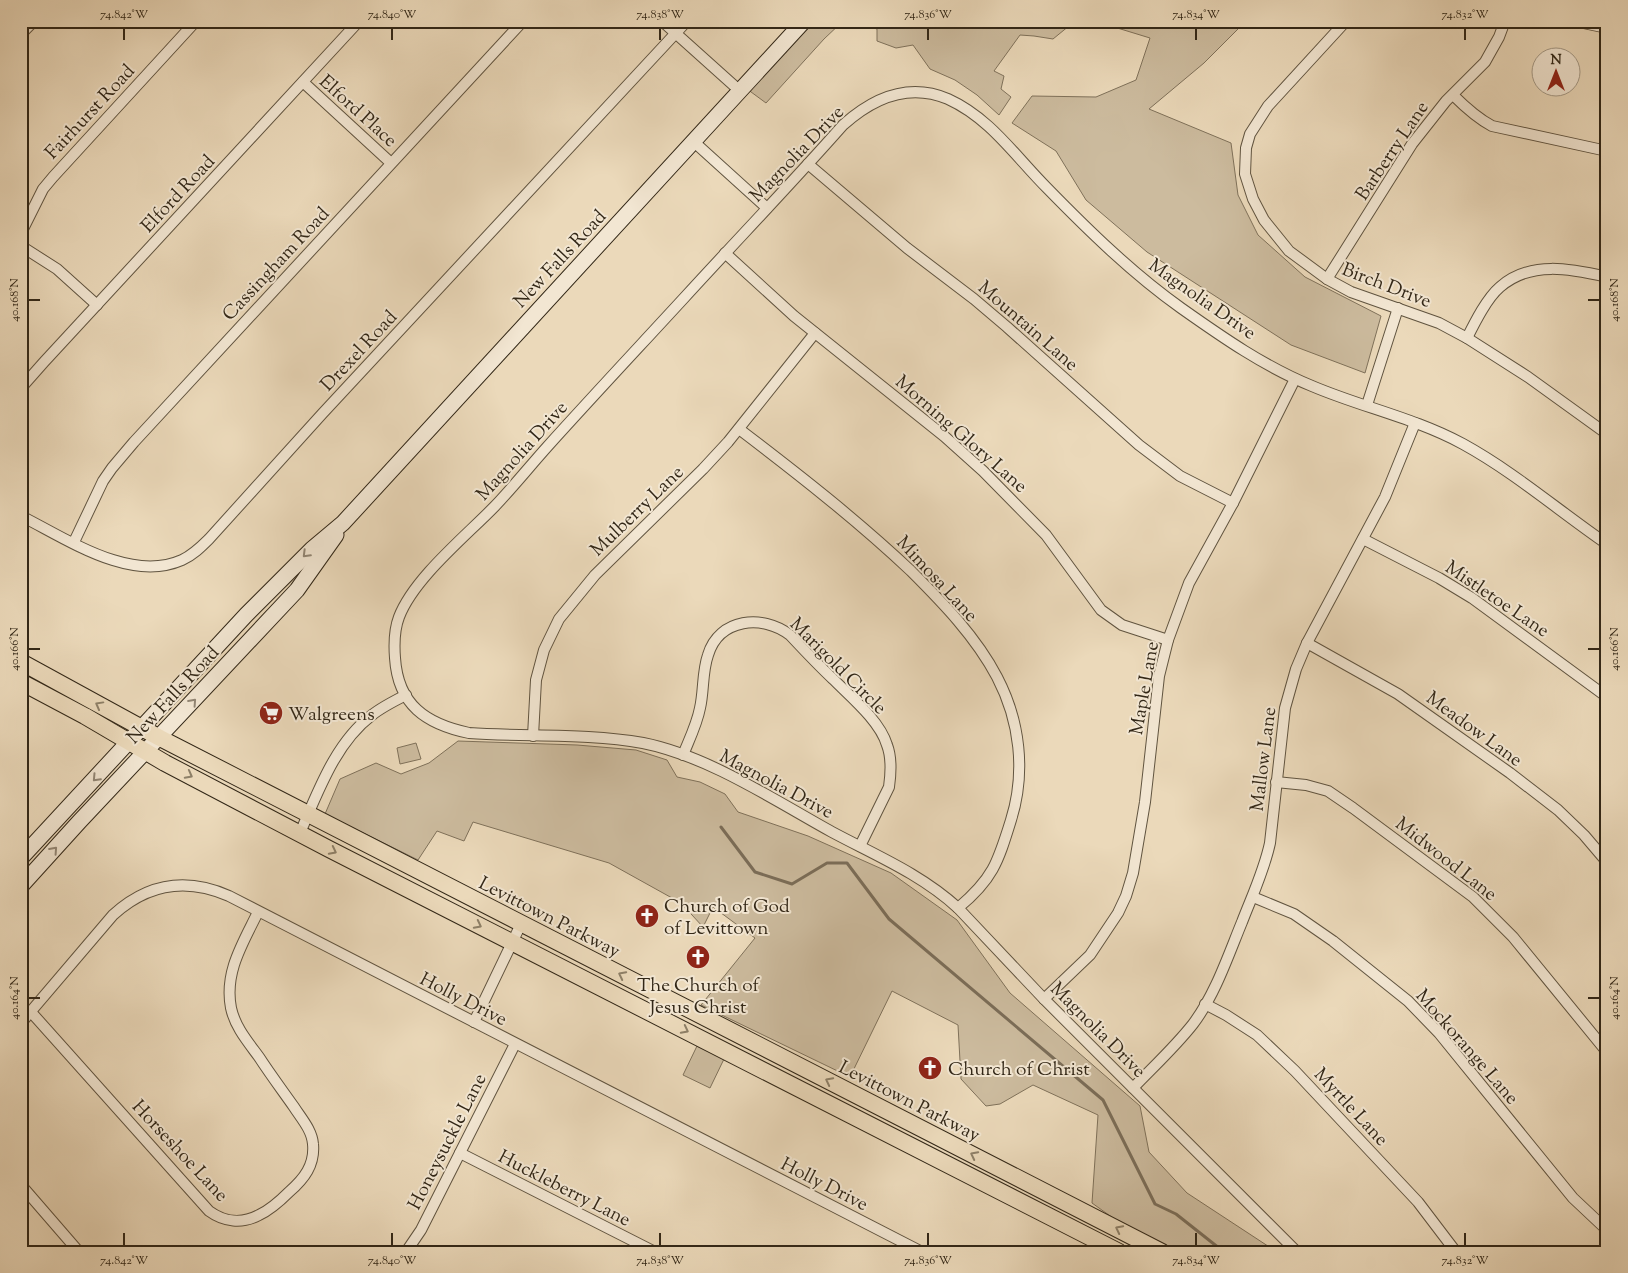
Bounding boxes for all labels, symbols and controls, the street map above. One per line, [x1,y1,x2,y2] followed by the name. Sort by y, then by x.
[100,6,149,24] text: 74.842°W
[368,6,417,24] text: 74.840°W
[636,6,684,24] text: 74.838°W
[904,6,952,24] text: 74.836°W
[1172,6,1220,24] text: 74.834°W
[1442,6,1489,24] text: 74.832°W
[1530,48,1580,98] north arrow
[1550,51,1562,71] text: N
[40,59,142,166] street label: Fairhurst Road
[312,69,403,155] street label: Elford Place
[1350,96,1436,206] street label: Barberry Lane
[744,100,851,209] street label: Magnolia Drive
[136,149,222,240] street label: Elford Road
[217,202,337,328] street label: Cassingham Road
[508,204,614,315] street label: New Falls Road
[1142,253,1261,347] street label: Magnolia Drive
[1337,257,1435,316] street label: Birch Drive
[971,275,1084,378] street label: Mountain Lane
[6,278,24,322] text: 40.168°N
[1606,278,1624,322] text: 40.168°N
[315,305,405,398] street label: Drexel Road
[888,370,1033,500] street label: Morning Glory Lane
[471,396,575,507] street label: Magnolia Drive
[585,460,691,563] street label: Mulberry Lane
[889,531,983,629] street label: Mimosa Lane
[303,549,312,558] one-way arrow
[1439,555,1554,645] street label: Mistletoe Lane
[783,612,892,722] street label: Marigold Circle
[6,627,24,671] text: 40.166°N
[1606,627,1624,671] text: 40.166°N
[1124,639,1167,737] street label: Maple Lane
[121,640,227,751] street label: New Falls Road
[1420,686,1527,774] street label: Meadow Lane
[187,699,196,708] one-way arrow
[258,700,284,726] supermarket icon: Walgreens
[96,701,105,711] one-way arrow
[288,702,375,729] place label: Walgreens
[1245,705,1284,813] street label: Mallow Lane
[714,744,838,827] street label: Magnolia Drive
[184,769,193,779] one-way arrow
[93,772,102,781] one-way arrow
[1389,812,1502,908] street label: Midwood Lane
[328,845,337,855] one-way arrow
[48,847,57,856] one-way arrow
[473,871,625,966] street label: Levittown Parkway
[664,894,790,943] place label: Church of God of Levittown
[634,903,660,929] church icon: Church of God of Levittown
[472,919,481,929] one-way arrow
[685,944,711,970] church icon: The Church of Jesus Christ
[414,967,511,1034] street label: Holly Drive
[619,971,628,981] one-way arrow
[637,973,761,1022] place label: The Church of Jesus Christ
[6,976,24,1020] text: 40.164°N
[1606,976,1624,1020] text: 40.164°N
[1043,977,1151,1085] street label: Magnolia Drive
[1408,984,1524,1112] street label: Mockorange Lane
[680,1024,689,1034] one-way arrow
[833,1055,985,1150] street label: Levittown Parkway
[917,1055,943,1081] church icon: Church of Christ
[948,1057,1090,1084] place label: Church of Christ
[1307,1063,1394,1153] street label: Myrtle Lane
[402,1069,494,1215] street label: Honeysuckle Lane
[826,1077,835,1087] one-way arrow
[125,1095,234,1209] street label: Horseshoe Lane
[493,1144,635,1234] street label: Huckleberry Lane
[970,1151,979,1161] one-way arrow
[775,1152,872,1219] street label: Holly Drive
[1115,1225,1124,1235] one-way arrow
[100,1252,149,1270] text: 74.842°W
[368,1252,417,1270] text: 74.840°W
[636,1252,684,1270] text: 74.838°W
[904,1252,952,1270] text: 74.836°W
[1172,1252,1220,1270] text: 74.834°W
[1442,1252,1489,1270] text: 74.832°W

